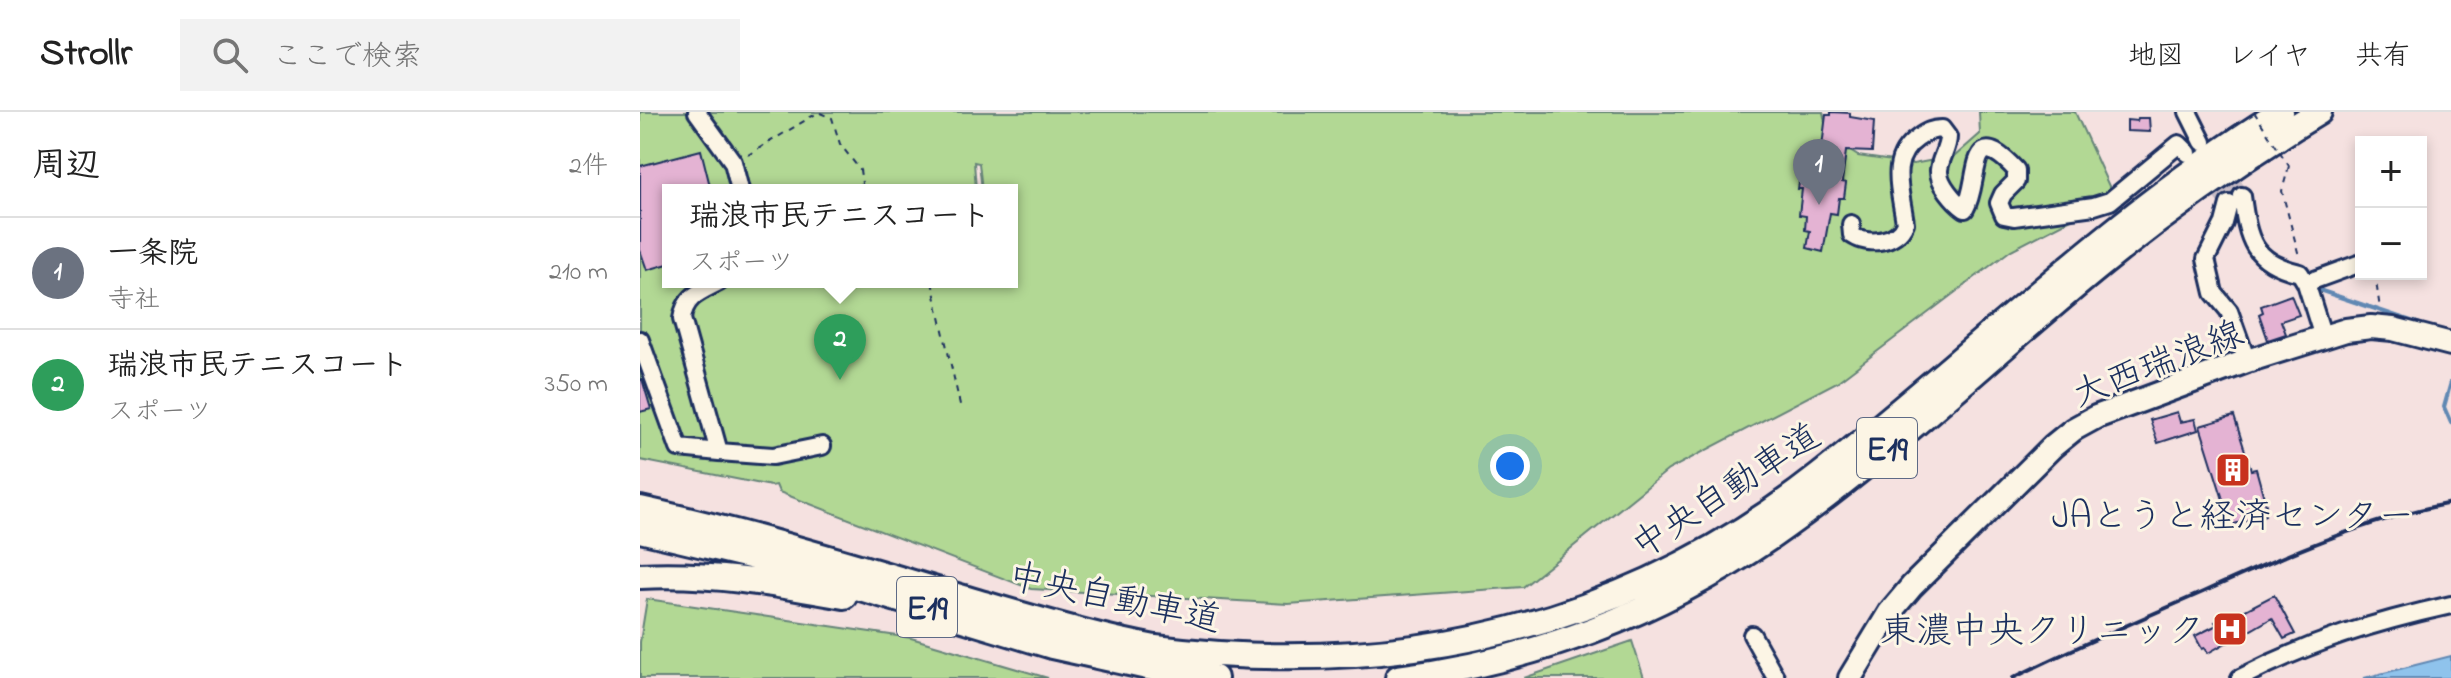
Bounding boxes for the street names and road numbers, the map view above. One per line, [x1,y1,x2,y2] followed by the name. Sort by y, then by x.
[2065,309,2252,423] street label: 大西瑞浪線
[1622,412,1832,574] street label: 中央自動車道
[1857,418,1917,478] road number: E19
[1003,552,1225,649] street label: 中央自動車道
[897,577,957,637] road number: E19

